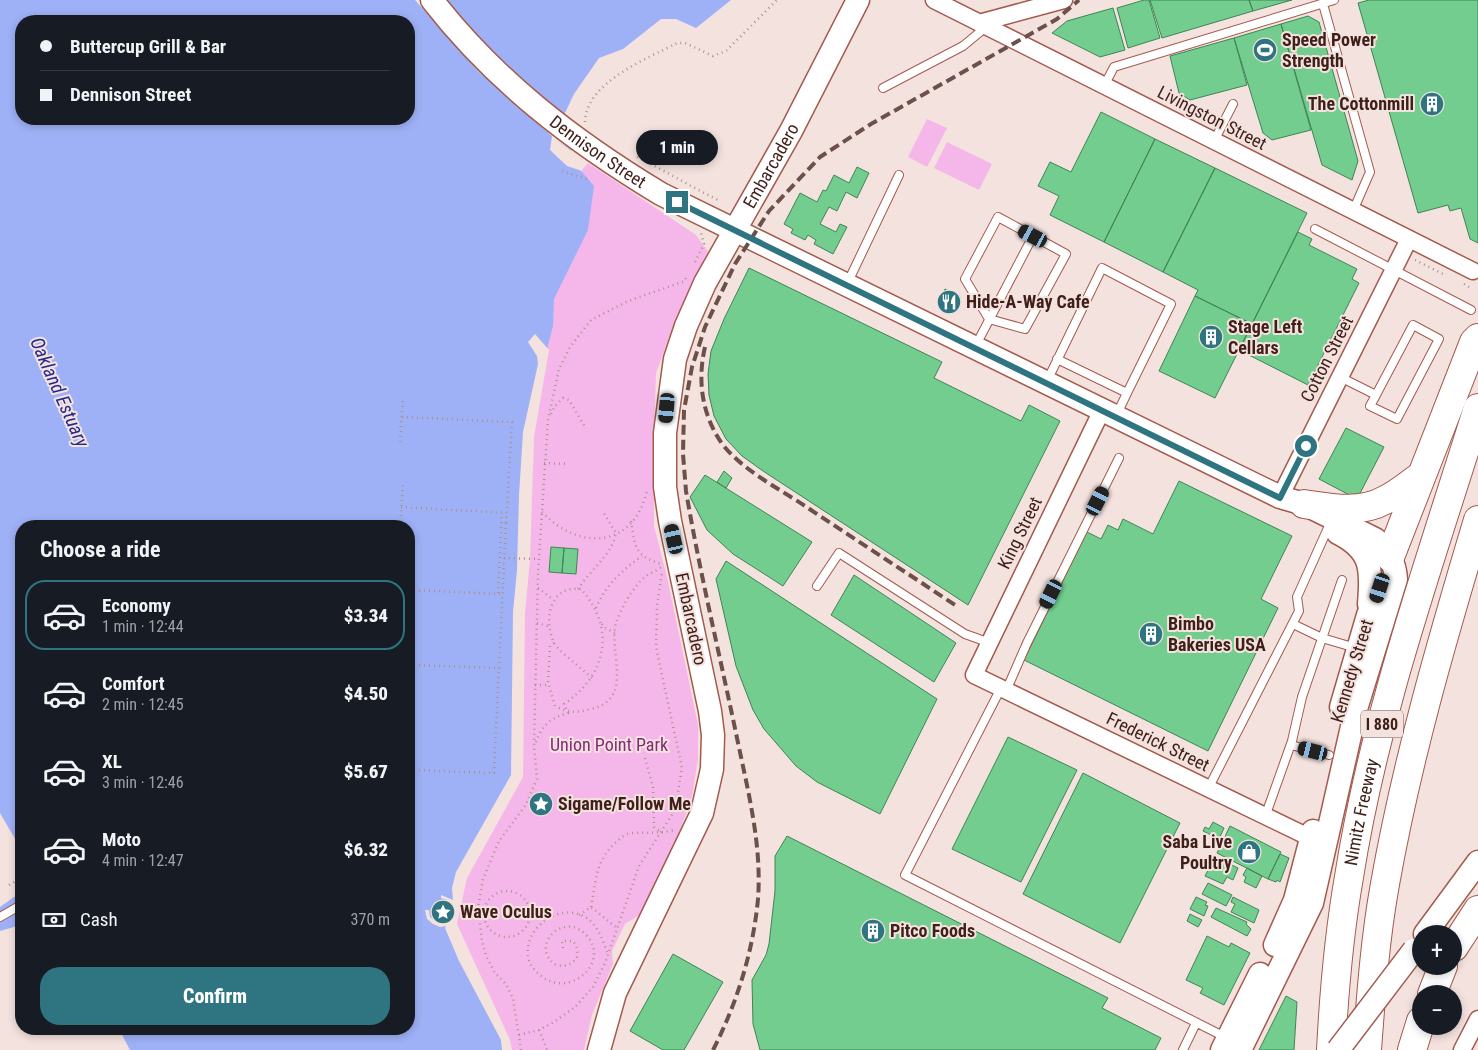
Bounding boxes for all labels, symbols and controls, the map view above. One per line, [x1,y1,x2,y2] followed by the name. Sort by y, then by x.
[1282,29,1376,71] place label: Speed Power Strength
[70,35,226,58] text: Buttercup Grill & Bar
[1252,37,1278,63] sports icon: Speed Power Strength
[1154,81,1270,154] street label: Livingston Street
[70,83,191,106] text: Dennison Street
[1419,91,1445,117] building icon: The Cottonmill
[1308,93,1414,114] place label: The Cottonmill
[546,111,650,192] street label: Dennison Street
[739,120,803,212] street label: Embarcadero
[636,130,718,164] callout: 1 min
[659,138,695,157] text: 1 min
[666,191,688,213] route end
[1016,222,1049,250] car
[936,289,962,315] restaurant icon: Hide-A-Way Cafe
[966,291,1090,312] place label: Hide-A-Way Cafe
[1296,312,1357,405] street label: Cotton Street
[1228,316,1303,358] place label: Stage Left Cellars
[1198,324,1224,350] building icon: Stage Left Cellars
[25,334,95,452] water label: Oakland Estuary
[658,392,675,424] car
[1295,435,1317,457] route start
[1084,484,1111,518] car
[993,493,1046,572] street label: King Street
[663,523,684,555] car
[40,537,161,562] text: Choose a ride
[671,571,712,667] street label: Embarcadero
[1368,571,1391,605] car
[1037,577,1064,611] car
[42,593,87,638] icon: car
[102,594,171,617] text: Economy
[344,604,388,627] text: $3.34
[1168,613,1266,655] place label: Bimbo Bakeries USA
[102,617,184,636] text: 1 min · 12:44
[1326,617,1377,725] street label: Kennedy Street
[1138,621,1164,647] building icon: Bimbo Bakeries USA
[42,671,87,716] icon: car
[102,672,165,695] text: Comfort
[344,682,388,705] text: $4.50
[102,695,184,714] text: 2 min · 12:45
[1103,708,1213,776] street label: Frederick Street
[1361,711,1403,738] road number: I 880
[550,734,668,755] park label: Union Point Park
[1296,740,1329,762] car
[42,749,87,794] icon: car
[102,750,122,773] text: XL
[1340,756,1383,867] street label: Nimitz Freeway
[344,760,388,783] text: $5.67
[102,773,184,792] text: 3 min · 12:46
[528,791,554,817] place icon: Sigame/Follow Me
[558,793,691,814] place label: Sigame/Follow Me
[42,827,87,872] icon: car
[102,828,141,851] text: Moto
[1163,831,1232,873] place label: Saba Live Poultry
[344,838,388,861] text: $6.32
[1236,839,1262,865] shop icon: Saba Live Poultry
[102,851,184,870] text: 4 min · 12:47
[430,899,456,925] place icon: Wave Oculus
[460,901,552,922] place label: Wave Oculus
[40,906,68,934] icon: cash
[80,908,118,931] text: Cash
[351,910,390,929] text: 370 m
[860,918,886,944] building icon: Pitco Foods
[890,920,975,941] place label: Pitco Foods
[1412,925,1462,1035] map controls
[1412,925,1462,975] button: +
[40,967,390,1025] button: Confirm
[1412,985,1462,1035] button: −

